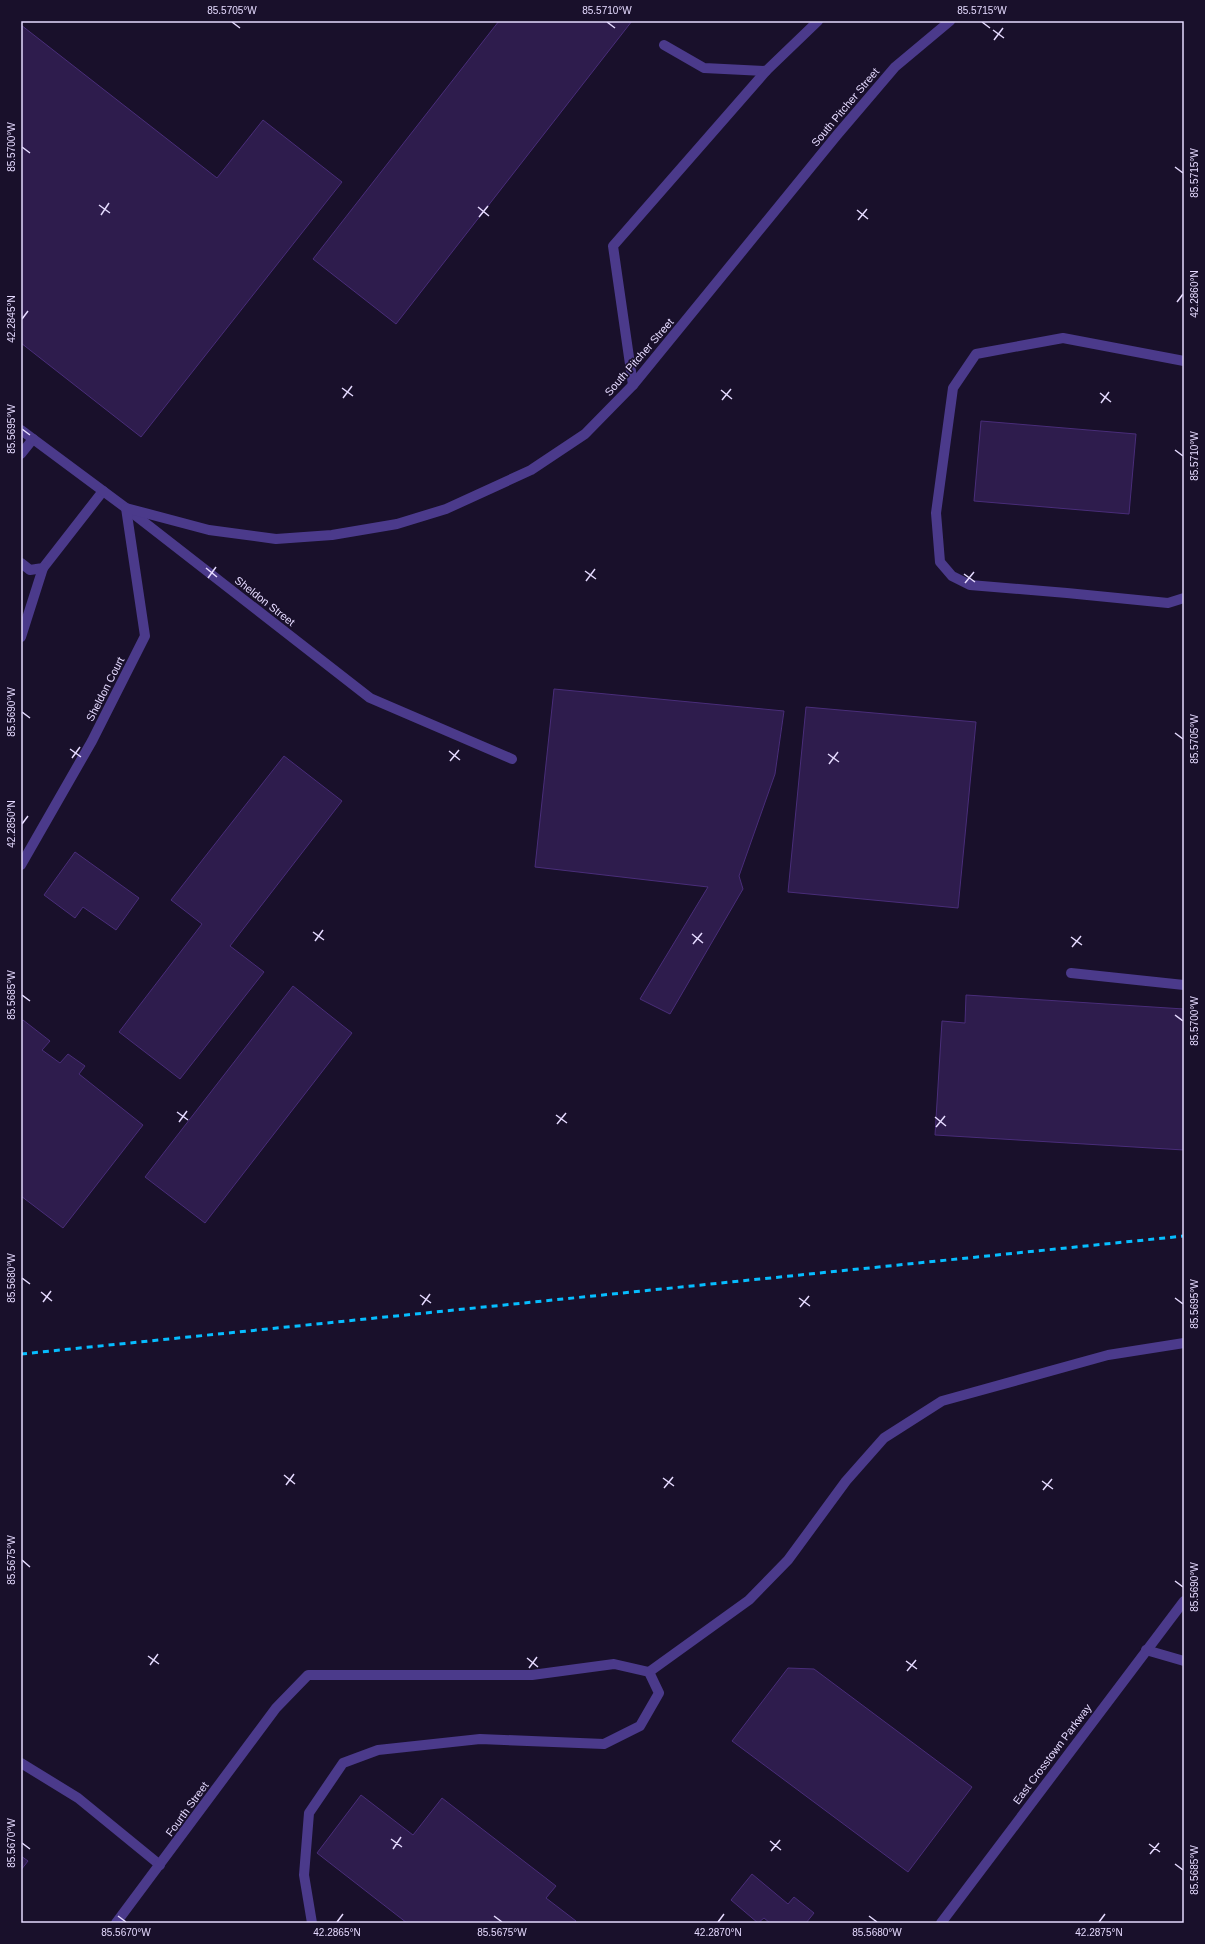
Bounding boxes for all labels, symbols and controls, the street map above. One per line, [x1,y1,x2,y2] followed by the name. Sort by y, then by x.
[207,5,257,16] text: 85.5705°W
[582,5,632,16] text: 85.5710°W
[957,5,1007,16] text: 85.5715°W
[809,65,881,149] street label: South Pitcher Street
[6,122,17,172] text: 85.5700°W
[1189,148,1200,198] text: 85.5715°W
[1189,270,1200,318] text: 42.2860°N
[6,295,17,343] text: 42.2845°N
[602,316,676,398] street label: South Pitcher Street
[6,404,17,454] text: 85.5695°W
[1189,431,1200,481] text: 85.5710°W
[233,574,297,628] street label: Sheldon Street
[84,655,126,723] street label: Sheldon Court
[6,687,17,737] text: 85.5690°W
[1189,714,1200,764] text: 85.5705°W
[6,800,17,848] text: 42.2850°N
[6,970,17,1020] text: 85.5685°W
[1189,996,1200,1046] text: 85.5700°W
[6,1253,17,1303] text: 85.5680°W
[1189,1279,1200,1329] text: 85.5695°W
[6,1535,17,1585] text: 85.5675°W
[1189,1562,1200,1612] text: 85.5690°W
[1010,1701,1094,1806] street label: East Crosstown Parkway
[163,1780,211,1838] street label: Fourth Street
[6,1818,17,1868] text: 85.5670°W
[1189,1845,1200,1895] text: 85.5685°W
[101,1927,151,1938] text: 85.5670°W
[313,1927,361,1938] text: 42.2865°N
[477,1927,527,1938] text: 85.5675°W
[694,1927,742,1938] text: 42.2870°N
[852,1927,902,1938] text: 85.5680°W
[1075,1927,1123,1938] text: 42.2875°N

